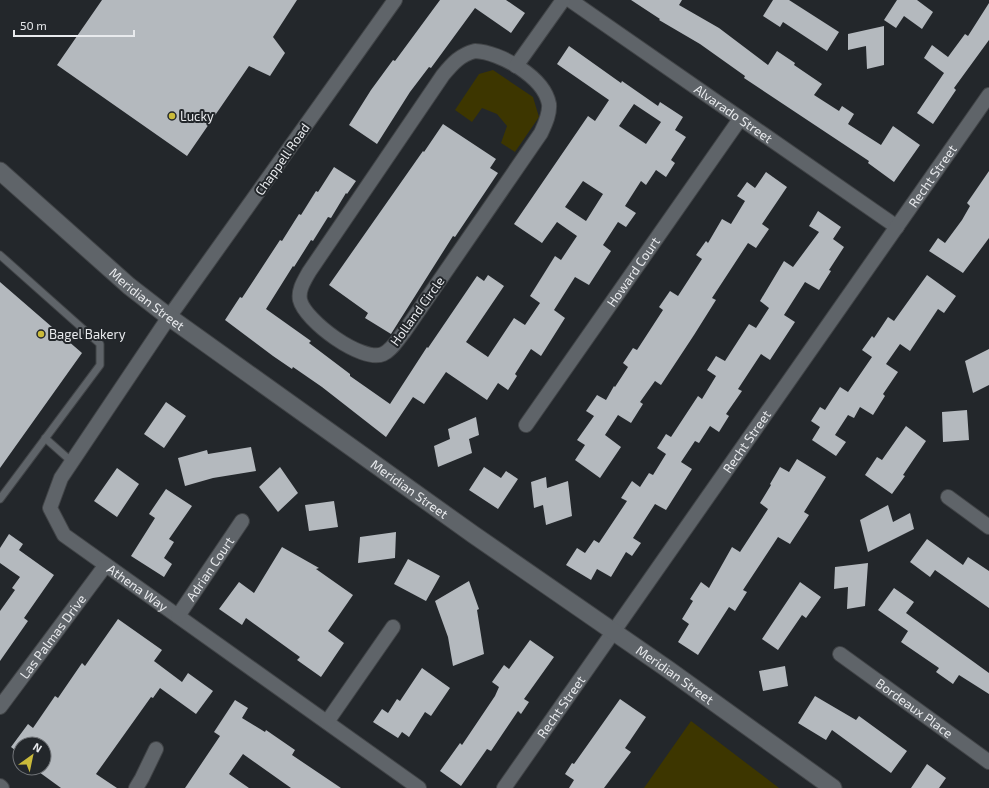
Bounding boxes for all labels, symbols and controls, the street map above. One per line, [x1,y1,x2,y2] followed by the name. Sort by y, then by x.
[14,12,134,38] scale bar
[20,18,47,32] text: 50 m
[691,81,776,146] street label: Alvarado Street
[180,108,214,124] place label: Lucky
[167,111,177,121] marker: Lucky
[251,120,313,198] street label: Chappell Road
[905,142,960,210] street label: Recht Street
[603,234,663,310] street label: Howard Court
[106,264,188,334] street label: Meridian Street
[387,273,447,349] street label: Holland Circle
[49,326,126,342] place label: Bagel Bakery
[36,329,46,339] marker: Bagel Bakery
[719,407,774,476] street label: Recht Street
[368,456,451,522] street label: Meridian Street
[183,534,237,604] street label: Adrian Court
[104,560,171,615] street label: Athena Way
[16,591,89,682] street label: Las Palmas Drive
[633,642,717,708] street label: Meridian Street
[533,672,588,741] street label: Recht Street
[873,675,956,741] street label: Bordeaux Place
[12,736,52,776] north arrow
[31,740,45,755] text: N

